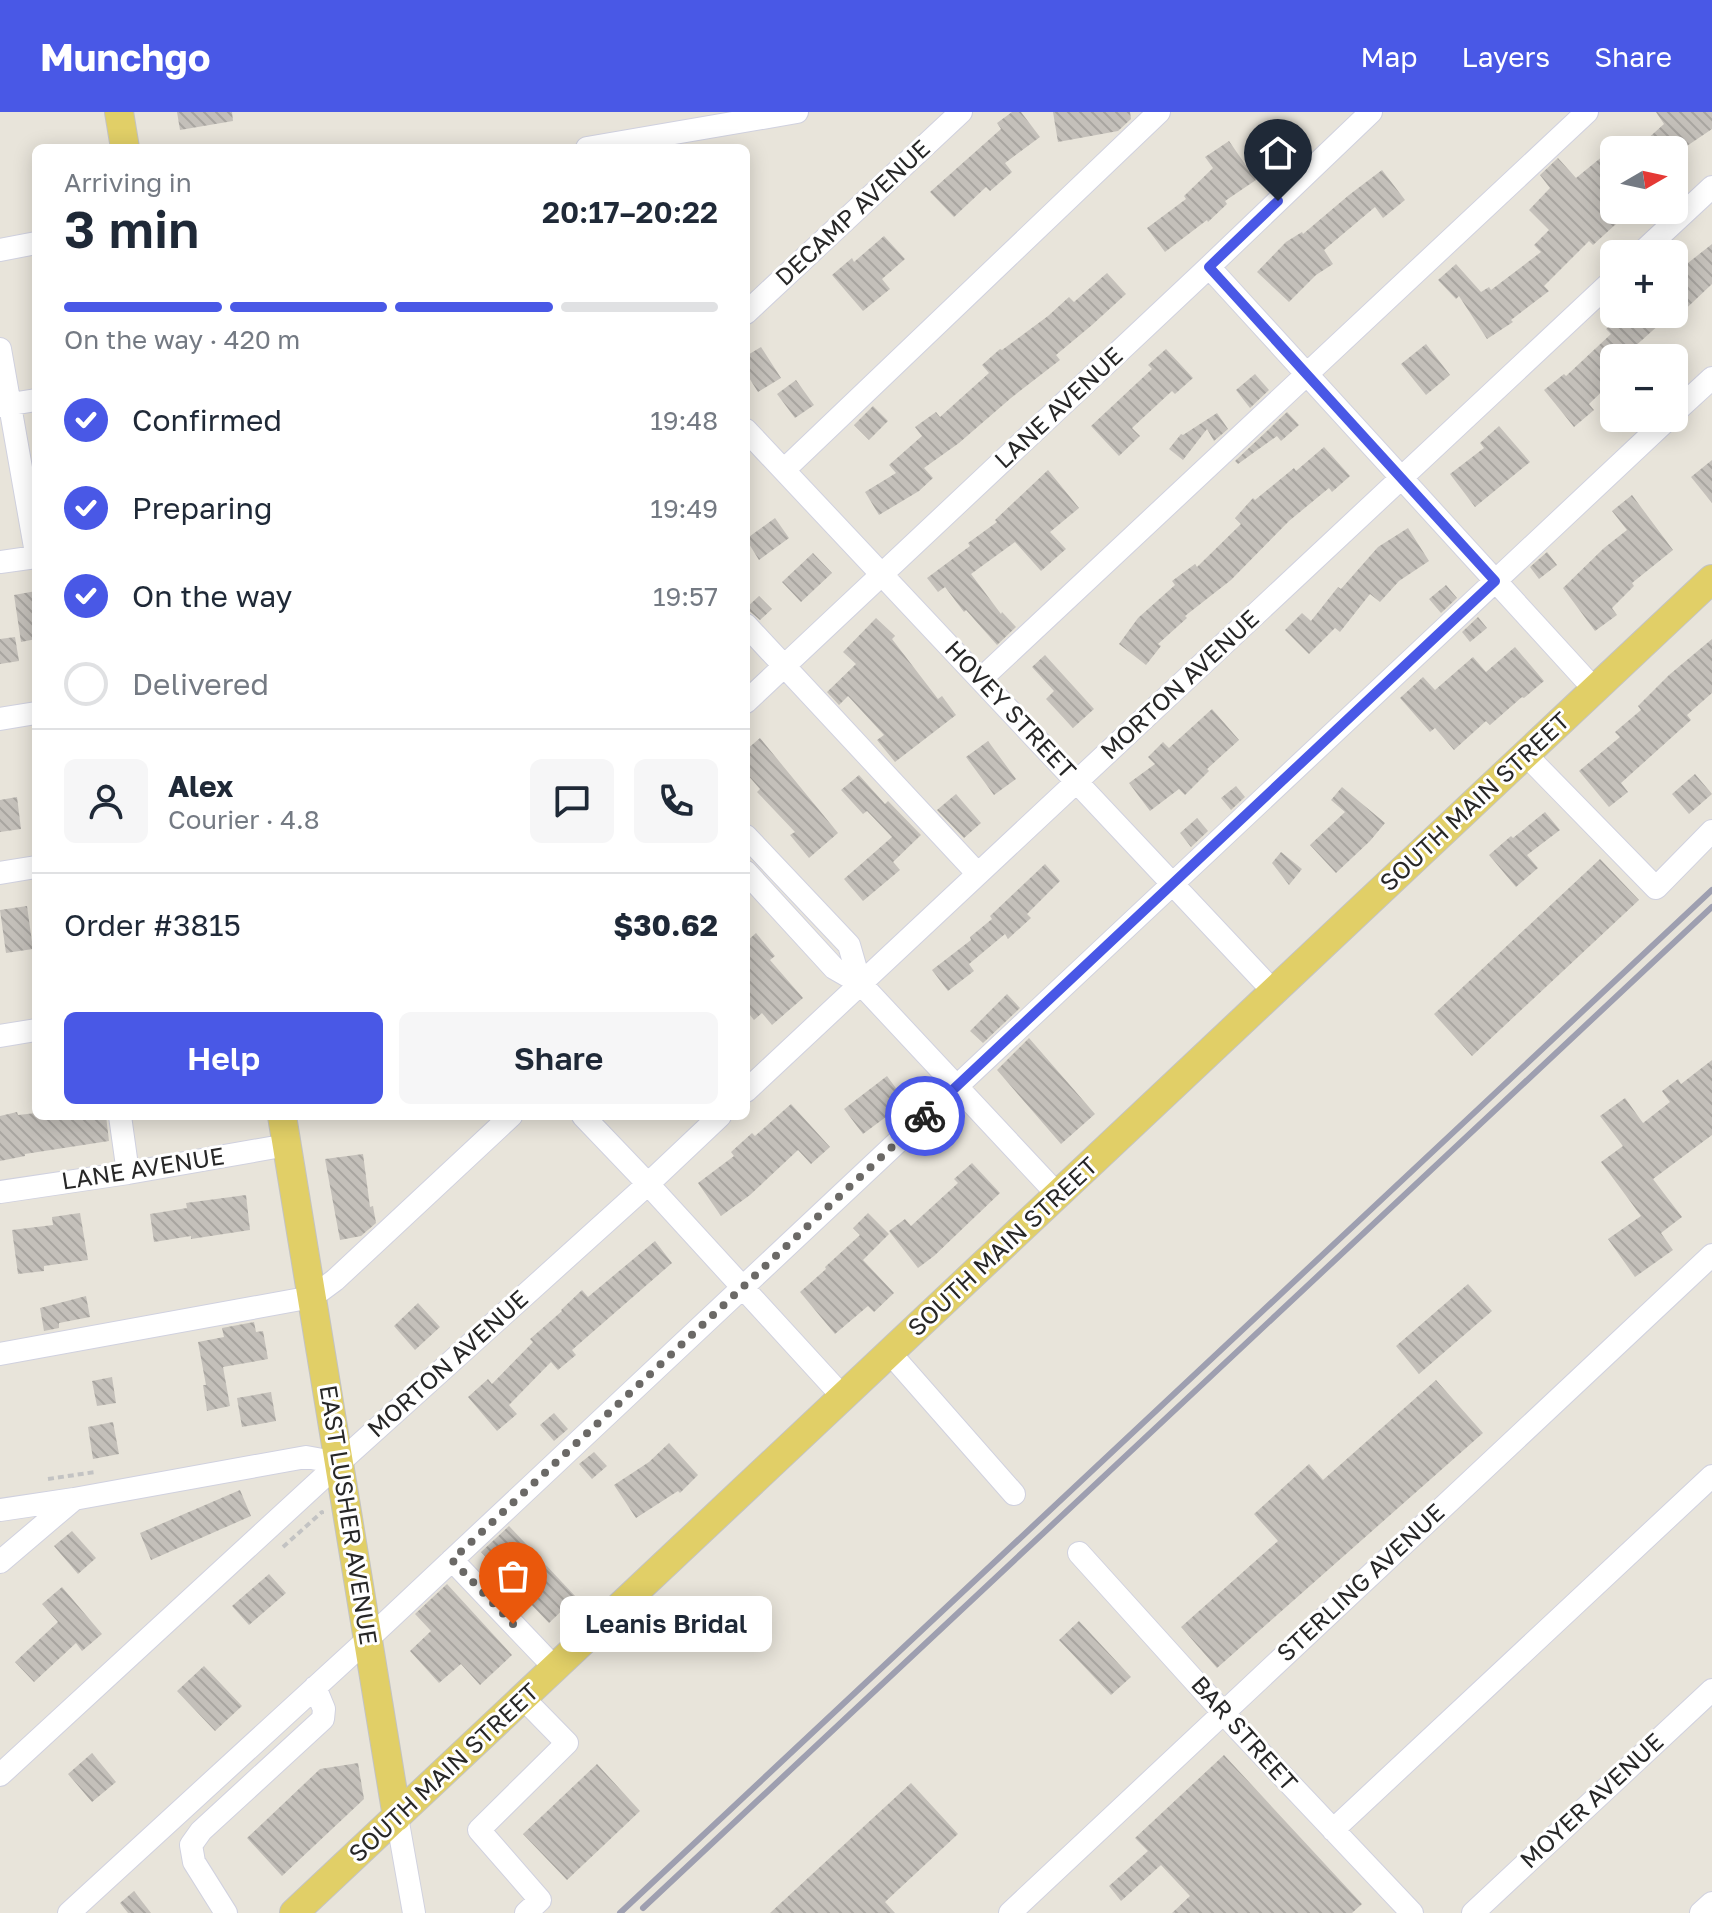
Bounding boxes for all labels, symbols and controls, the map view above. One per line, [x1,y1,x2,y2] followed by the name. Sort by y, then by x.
[40,34,210,79] text: Munchgo
[1360,40,1418,73] text: Map
[1462,40,1550,73] text: Layers
[1594,40,1672,73] text: Share
[1244,119,1312,201] pin
[1256,131,1300,175] icon: home
[769,133,935,291] street label: DECAMP AVENUE
[1600,136,1688,224] north arrow
[1600,136,1688,432] map controls
[64,167,192,198] text: Arriving in
[542,194,718,230] text: 20:17–20:22
[64,197,199,259] text: 3 min
[1600,240,1688,328] button: +
[64,324,300,355] text: On the way · 420 m
[988,340,1128,474] street label: LANE AVENUE
[1600,344,1688,432] button: −
[64,398,108,442] icon: check
[132,402,282,438] text: Confirmed
[650,405,718,436] text: 19:48
[64,486,108,530] icon: check
[132,490,273,526] text: Preparing
[650,493,718,524] text: 19:49
[64,574,108,618] icon: check
[132,578,292,614] text: On the way
[653,581,718,612] text: 19:57
[1094,603,1264,765] street label: MORTON AVENUE
[940,634,1083,784] street label: HOVEY STREET
[132,666,269,702] text: Delivered
[1373,705,1575,896] street label: SOUTH MAIN STREET
[64,759,148,843] button: person
[530,759,614,843] button: chat
[634,759,718,843] button: phone
[168,768,233,804] text: Alex
[168,804,320,835] text: Courier · 4.8
[64,907,241,943] text: Order #3815
[613,907,718,943] text: $30.62
[64,1012,383,1104] button: Help
[399,1012,718,1104] button: Share
[885,1076,965,1156] courier
[903,1094,947,1138] icon: bike
[59,1140,226,1195] street label: LANE AVENUE
[901,1150,1103,1341] street label: SOUTH MAIN STREET
[361,1283,533,1443] street label: MORTON AVENUE
[315,1383,384,1647] street label: EAST LUSHER AVENUE
[1270,1497,1450,1667] street label: STERLING AVENUE
[479,1542,547,1624] pin
[491,1554,535,1598] icon: bag
[561,1596,773,1652] callout: Leanis Bridal
[585,1608,747,1639] text: Leanis Bridal
[1186,1670,1304,1797] street label: BAR STREET
[342,1676,544,1867] street label: SOUTH MAIN STREET
[1513,1726,1669,1874] street label: MOYER AVENUE

